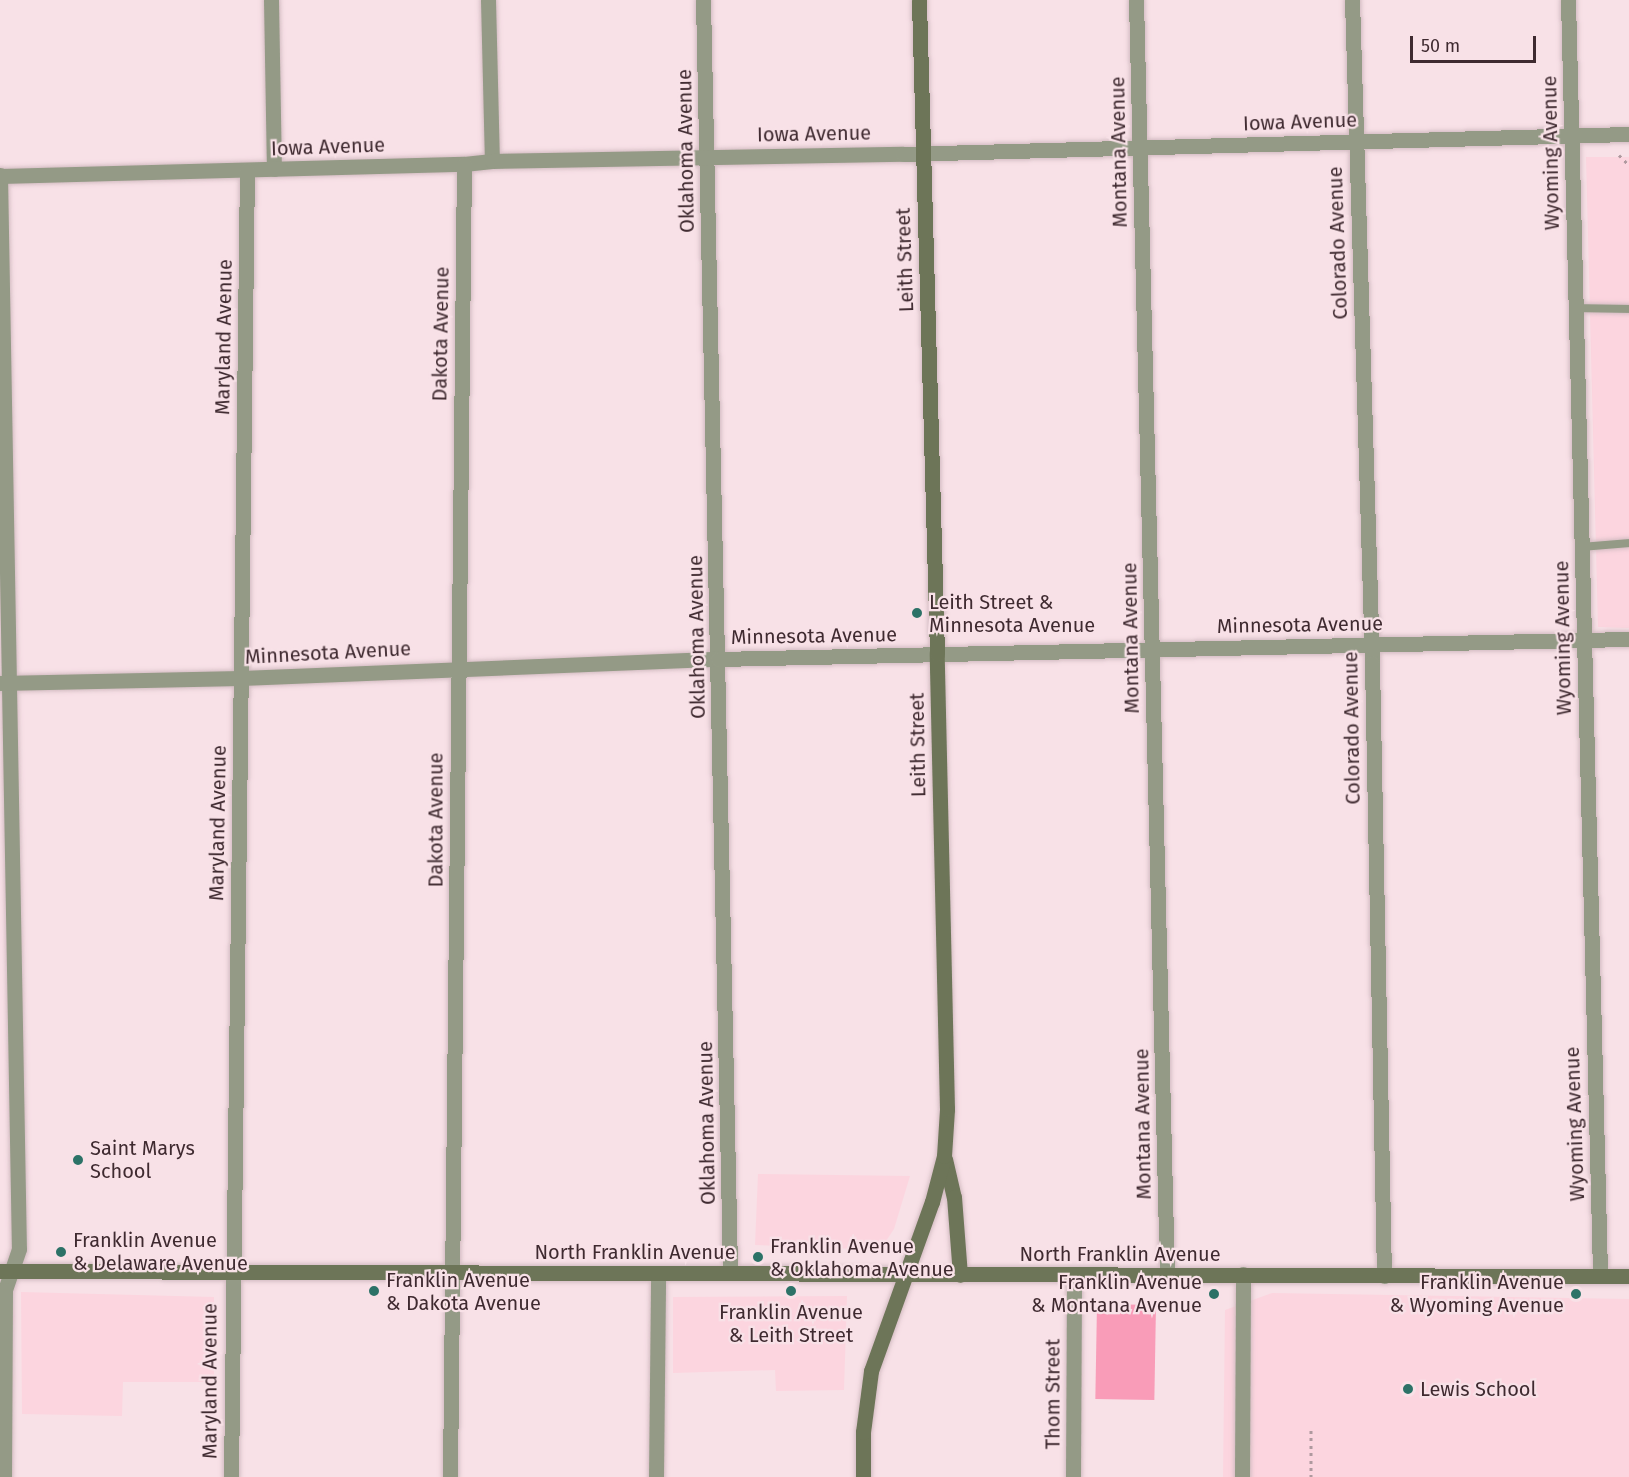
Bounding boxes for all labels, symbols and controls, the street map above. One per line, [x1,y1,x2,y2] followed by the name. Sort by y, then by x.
[1413,24,1539,62] scale bar
[1421,35,1460,57] text: 50 m
[673,69,699,233] street label: Oklahoma Avenue
[1106,76,1132,228] street label: Montana Avenue
[1538,76,1564,230] street label: Wyoming Avenue
[1242,108,1358,136] street label: Iowa Avenue
[757,121,871,147] street label: Iowa Avenue
[270,133,386,161] street label: Iowa Avenue
[1323,166,1353,320] street label: Colorado Avenue
[891,207,919,313] street label: Leith Street
[211,259,237,415] street label: Maryland Avenue
[428,266,454,402] street label: Dakota Avenue
[684,555,710,719] street label: Oklahoma Avenue
[1550,561,1576,715] street label: Wyoming Avenue
[1118,562,1144,714] street label: Montana Avenue
[929,590,1095,637] place label: Leith Street & Minnesota Avenue
[910,606,924,620] marker: Leith Street & Minnesota Avenue
[1217,612,1383,638] street label: Minnesota Avenue
[731,623,897,649] street label: Minnesota Avenue
[244,637,412,669] street label: Minnesota Avenue
[1339,651,1365,805] street label: Colorado Avenue
[905,693,931,797] street label: Leith Street
[205,745,231,901] street label: Maryland Avenue
[424,753,448,887] street label: Dakota Avenue
[694,1041,720,1205] street label: Oklahoma Avenue
[1560,1046,1590,1202] street label: Wyoming Avenue
[1130,1048,1156,1200] street label: Montana Avenue
[90,1136,195,1183] place label: Saint Marys School
[71,1153,85,1167] marker: Saint Marys School
[73,1228,248,1275] place label: Franklin Avenue & Delaware Avenue
[770,1234,954,1281] place label: Franklin Avenue & Oklahoma Avenue
[534,1240,736,1264] street label: North Franklin Avenue
[1019,1242,1221,1266] street label: North Franklin Avenue
[54,1245,68,1259] marker: Franklin Avenue & Delaware Avenue
[751,1250,765,1264] marker: Franklin Avenue & Oklahoma Avenue
[386,1268,541,1315] place label: Franklin Avenue & Dakota Avenue
[1031,1270,1202,1317] place label: Franklin Avenue & Montana Avenue
[1390,1270,1564,1317] place label: Franklin Avenue & Wyoming Avenue
[367,1284,381,1298] marker: Franklin Avenue & Dakota Avenue
[784,1284,798,1298] marker: Franklin Avenue & Leith Street
[1207,1287,1221,1301] marker: Franklin Avenue & Montana Avenue
[1569,1287,1583,1301] marker: Franklin Avenue & Wyoming Avenue
[719,1300,863,1347] place label: Franklin Avenue & Leith Street
[198,1303,222,1459] street label: Maryland Avenue
[1041,1339,1065,1449] street label: Thom Street
[1420,1377,1536,1401] place label: Lewis School
[1401,1382,1415,1396] marker: Lewis School

